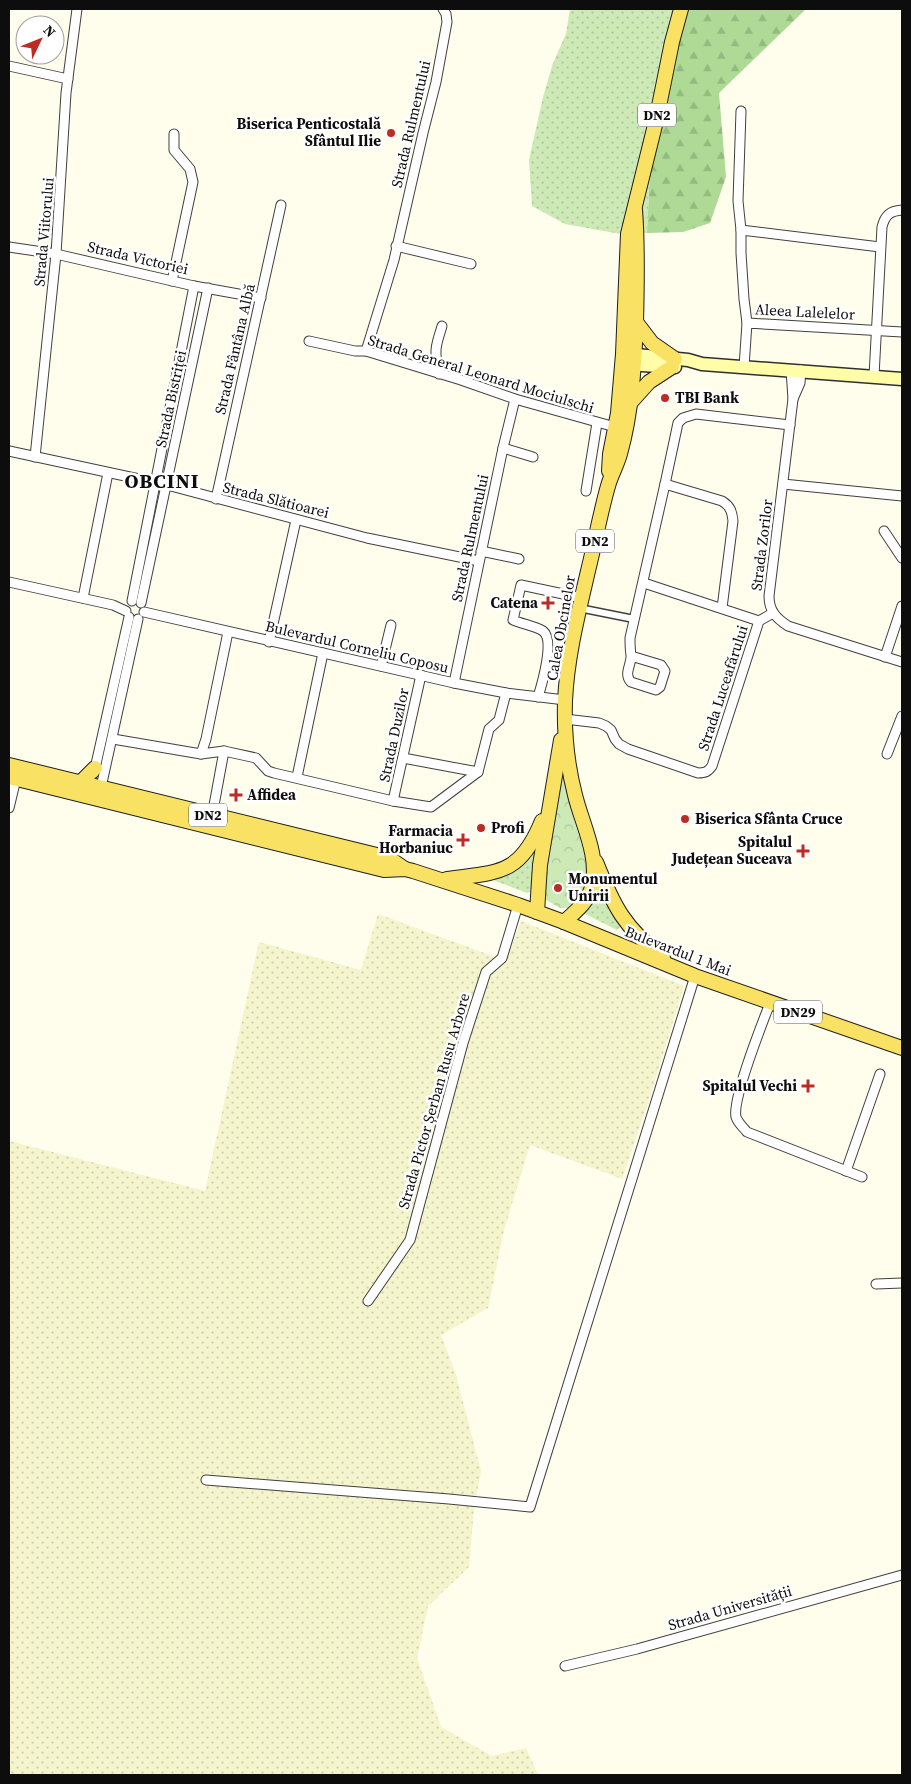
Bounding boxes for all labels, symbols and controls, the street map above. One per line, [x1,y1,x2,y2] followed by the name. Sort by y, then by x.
[15,15,65,65] north arrow
[39,21,60,42] text: N
[386,58,435,190] street label: Strada Rulmentului
[638,104,676,126] road number: DN2
[237,113,382,151] place label: Biserica Penticostală Sfântul Ilie
[385,127,397,139] marker: Biserica Penticostală Sfântul Ilie
[28,176,59,287] street label: Strada Viitorului
[86,236,191,279] street label: Strada Victoriei
[209,281,260,416] street label: Strada Fântâna Albă
[754,298,856,325] street label: Aleea Lalelelor
[366,329,597,418] street label: Strada General Leonard Mociulschi
[150,348,191,449] street label: Strada Bistriței
[675,387,739,408] place label: TBI Bank
[659,392,671,404] marker: TBI Bank
[124,467,200,495] district label: OBCINI
[446,472,493,604] street label: Strada Rulmentului
[221,476,331,523] street label: Strada Slătioarei
[745,497,778,592] street label: Strada Zorilor
[576,530,614,552] road number: DN2
[541,573,580,682] street label: Calea Obcinelor
[490,592,539,613] place label: Catena
[542,597,554,609] marker: Catena
[263,615,451,678] street label: Bulevardul Corneliu Coposu
[692,622,753,753] street label: Strada Luceafărului
[373,685,414,784] street label: Strada Duzilor
[247,784,297,805] place label: Affidea
[229,788,243,802] marker: Affidea
[189,804,227,826] road number: DN2
[695,808,843,829] place label: Biserica Sfânta Cruce
[679,813,691,825] marker: Biserica Sfânta Cruce
[491,817,525,838] place label: Profi
[379,820,454,858] place label: Farmacia Horbaniuc
[475,822,487,834] marker: Profi
[671,831,793,869] place label: Spitalul Județean Suceava
[457,834,469,846] marker: Farmacia Horbaniuc
[796,844,810,858] marker: Spitalul Județean Suceava
[568,868,658,906] place label: Monumentul Unirii
[552,882,564,894] marker: Monumentul Unirii
[622,921,734,980] street label: Bulevardul 1 Mai
[393,990,475,1211] street label: Strada Pictor Șerban Rusu Arbore
[774,1000,822,1024] road number: DN29
[702,1075,797,1096] place label: Spitalul Vechi
[801,1079,815,1093] marker: Spitalul Vechi
[665,1580,794,1635] street label: Strada Universității

